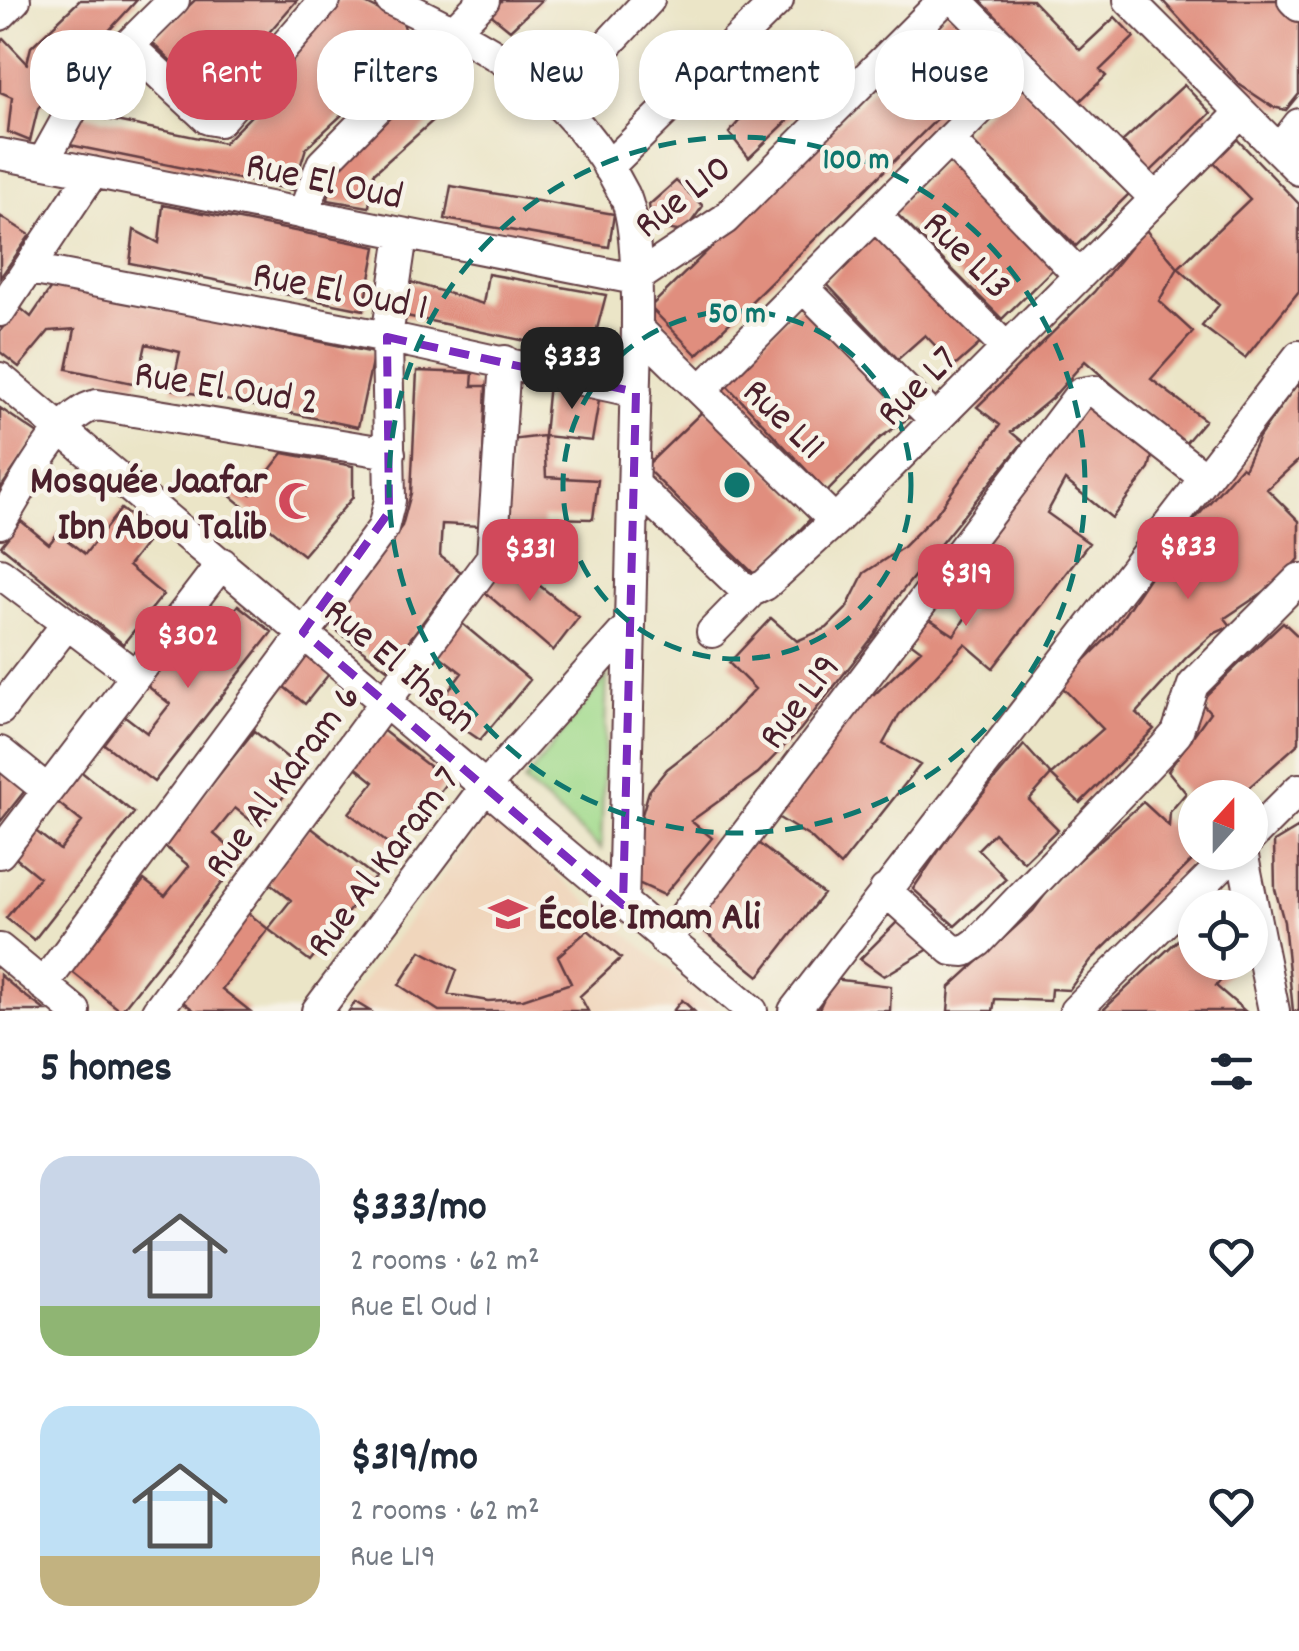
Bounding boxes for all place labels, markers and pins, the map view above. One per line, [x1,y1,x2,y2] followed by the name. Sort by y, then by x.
[513,327,631,412] pin: $333
[30,456,268,559] place label: Mosquée Jaafar Ibn Abou Talib
[719,467,755,503] centre of rings
[276,480,318,522] mosque icon: Mosquée Jaafar Ibn Abou Talib
[1129,517,1247,602] pin: $833
[471,519,589,604] pin: $331
[907,544,1025,629] pin: $319
[129,606,247,691] pin: $302
[538,892,761,949] place label: École Imam Ali
[487,893,529,935] school or university icon: École Imam Ali

